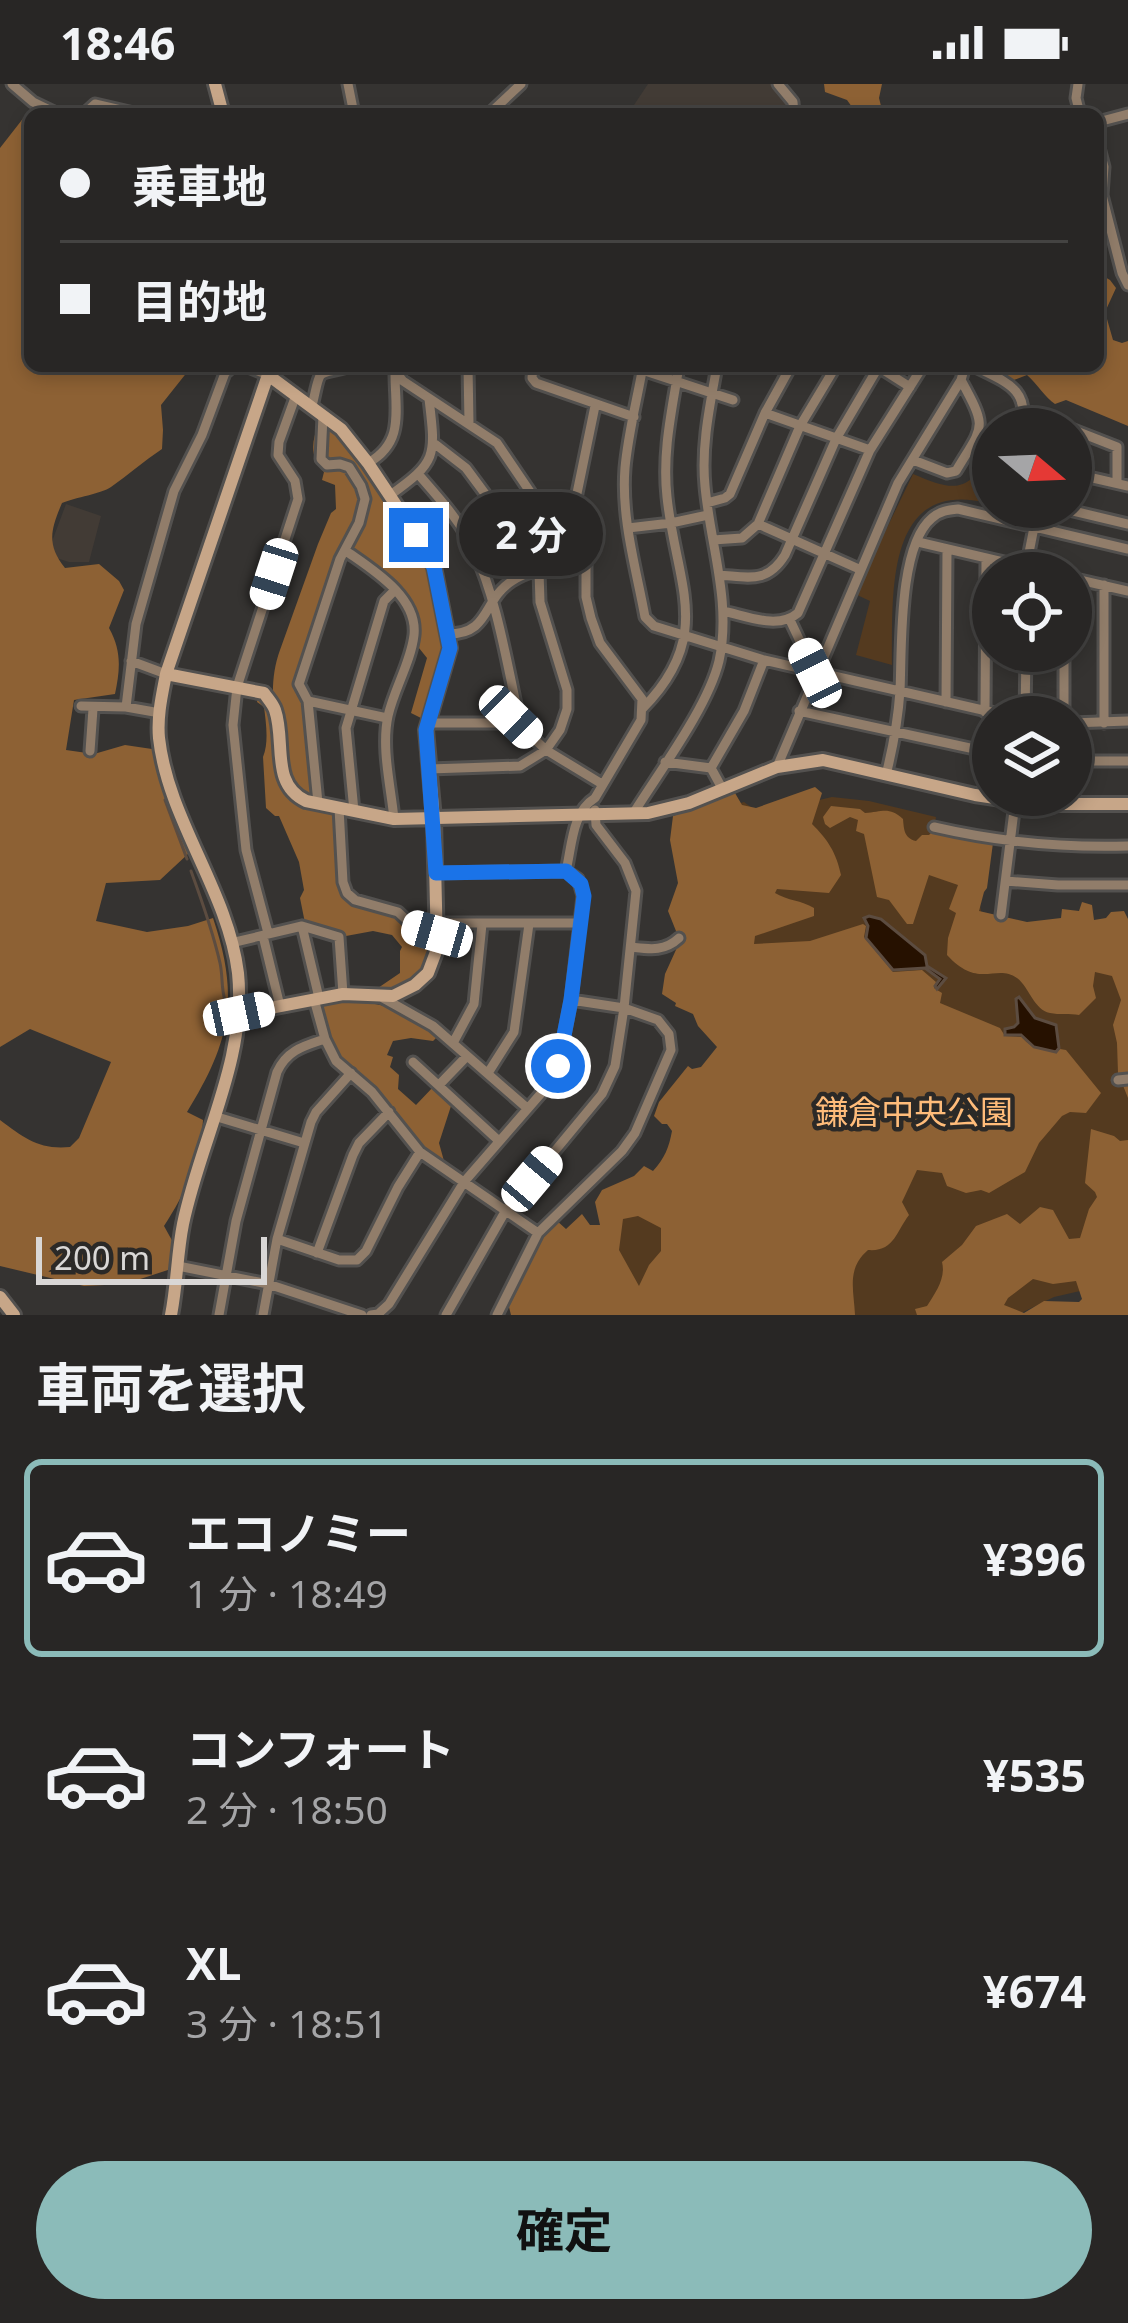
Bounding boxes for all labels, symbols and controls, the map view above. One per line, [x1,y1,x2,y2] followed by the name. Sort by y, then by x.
[60,12,176,73] text: 18:46
[132,155,267,216] text: 乗車地
[132,270,267,331] text: 目的地
[972,408,1092,528] north arrow
[972,408,1092,816] map controls
[458,493,602,577] callout: 2 分
[495,507,567,560] text: 2 分
[389,508,443,562] route end
[246,534,302,614] car
[972,552,1092,672] button: locate
[783,633,847,713] car
[473,679,549,755] car
[972,696,1092,816] button: layers
[397,907,477,961] car
[200,989,278,1039] car
[531,1039,585,1093] route start
[815,1089,1013,1134] park label: 鎌倉中央公園
[495,1140,569,1218] car
[36,1231,267,1284] scale bar
[54,1235,150,1280] text: 200 m
[36,1350,306,1424] text: 車両を選択
[186,1502,411,1563] text: エコノミー
[42,1504,150,1612] icon: car
[983,1528,1086,1589] text: ¥396
[186,1566,388,1619] text: 1 分 · 18:49
[186,1718,455,1779] text: コンフォート
[42,1720,150,1828] icon: car
[983,1744,1086,1805] text: ¥535
[186,1782,388,1835] text: 2 分 · 18:50
[186,1932,241,1993] text: XL
[42,1936,150,2044] icon: car
[983,1960,1086,2021] text: ¥674
[186,1996,388,2049] text: 3 分 · 18:51
[36,2161,1092,2299] button: 確定

